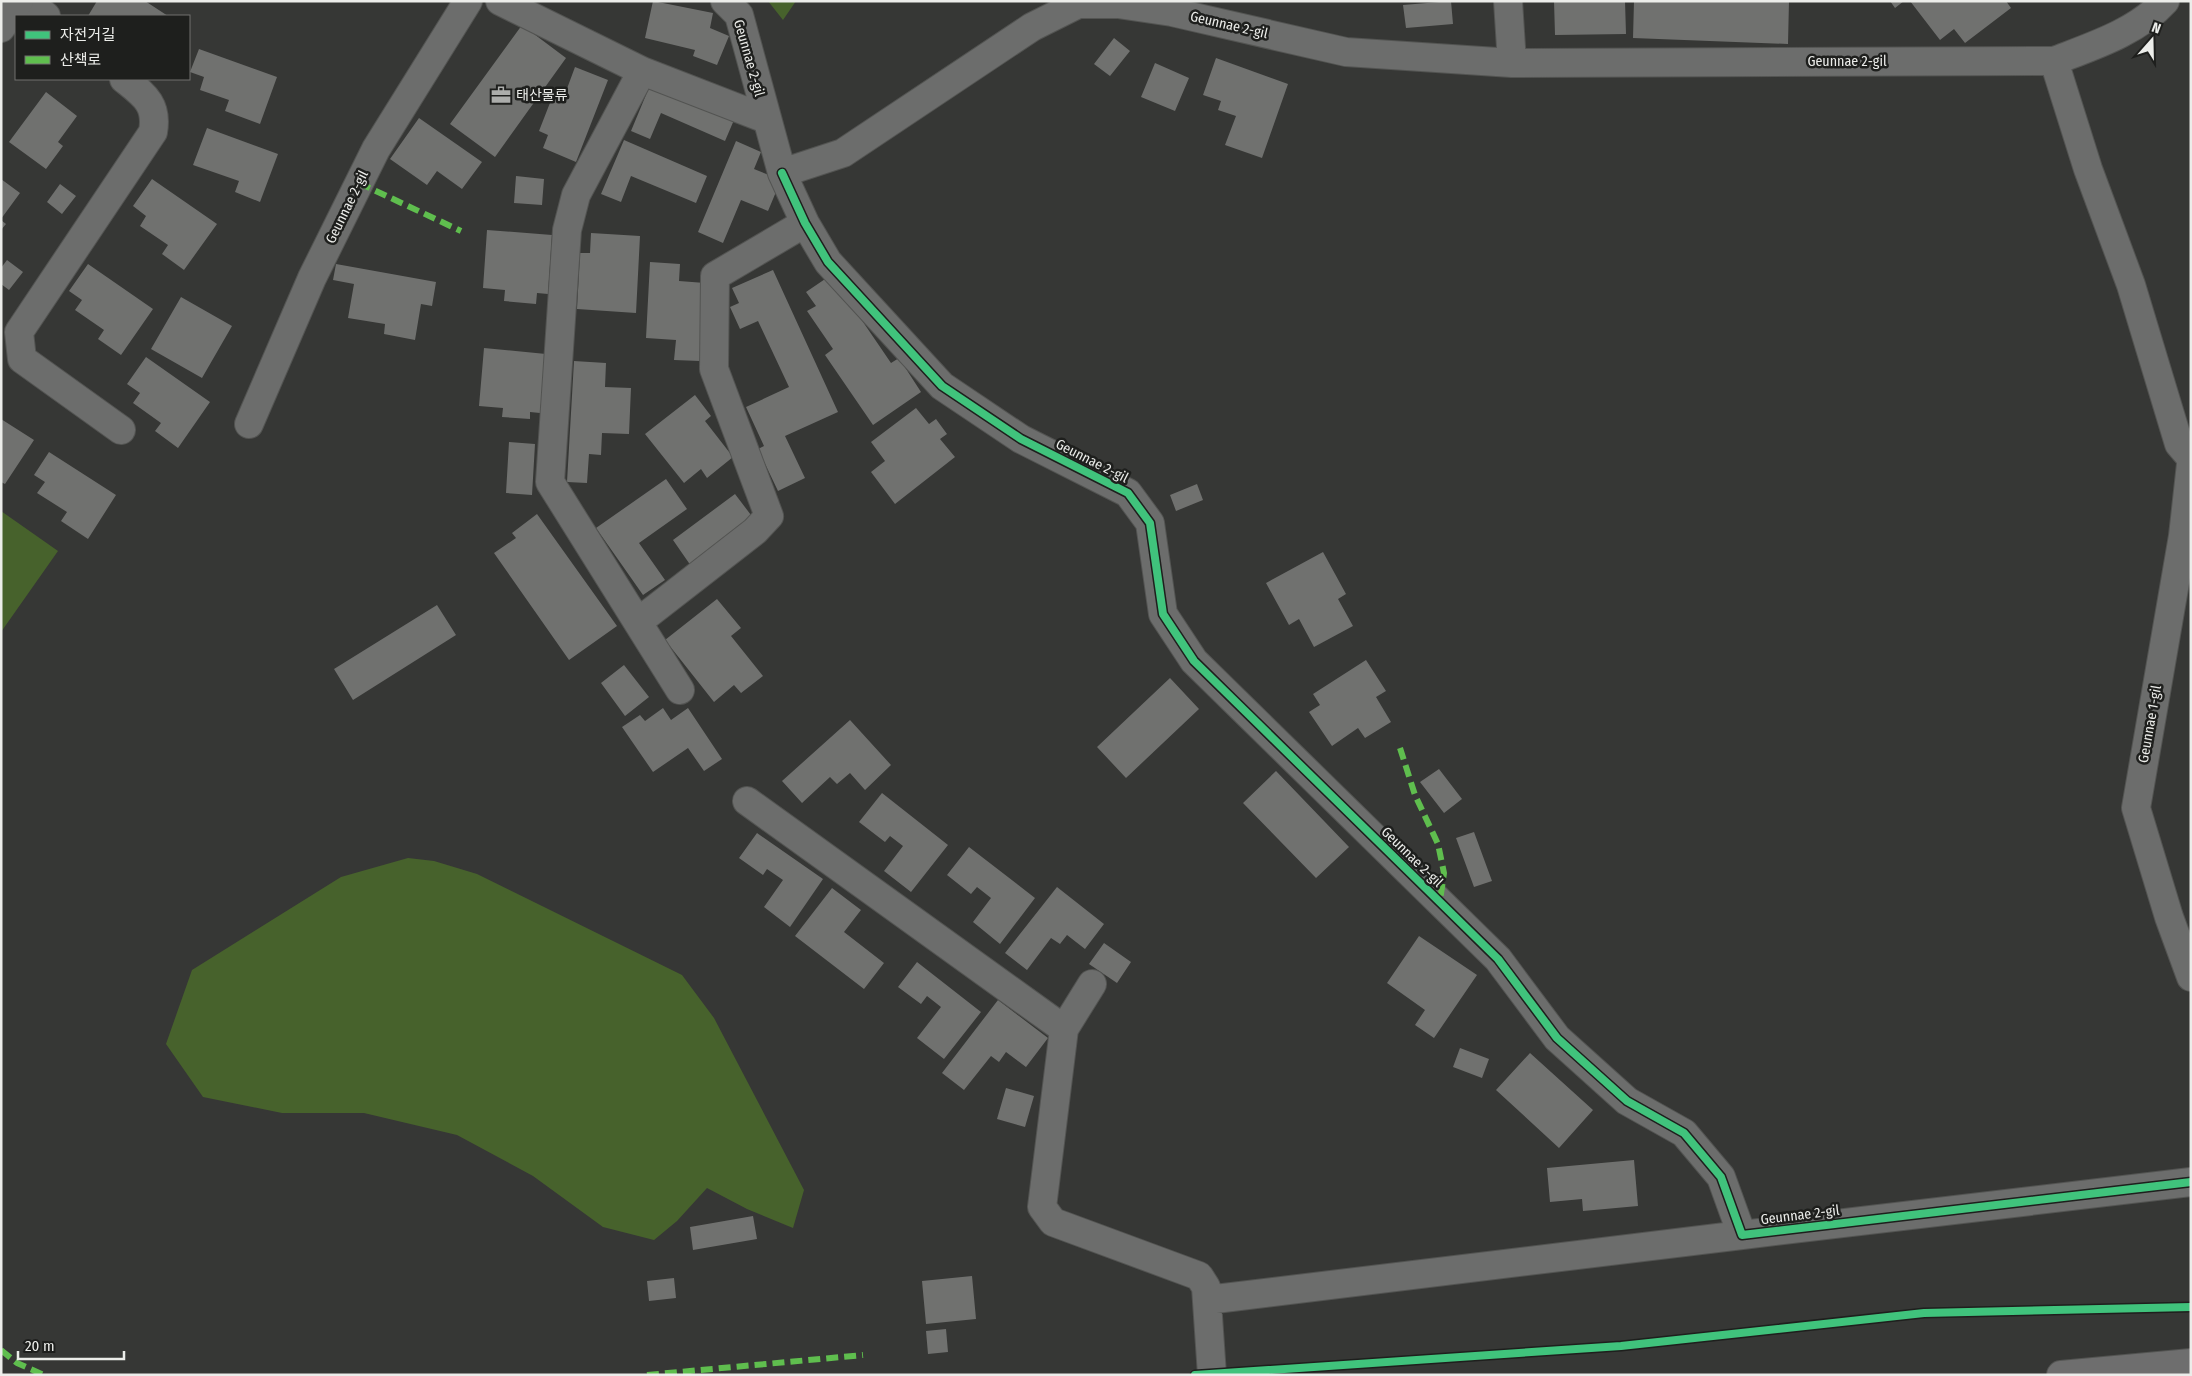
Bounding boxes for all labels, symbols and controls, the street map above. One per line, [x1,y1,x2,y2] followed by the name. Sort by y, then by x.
[1188,8,1270,42] street label: Geunnae 2-gil
[15,15,190,80] legend
[2127,15,2177,65] north arrow
[730,18,768,99] street label: Geunnae 2-gil
[2149,19,2163,38] text: N
[60,26,115,44] text: 자전거길
[60,51,101,69] text: 산책로
[1807,53,1887,70] street label: Geunnae 2-gil
[490,84,512,106] office icon: 태산물류
[516,87,568,104] place label: 태산물류
[322,167,372,246] street label: Geunnae 2-gil
[1053,435,1131,487] street label: Geunnae 2-gil
[2135,684,2165,764] street label: Geunnae 1-gil
[1378,823,1447,891] street label: Geunnae 2-gil
[1760,1202,1841,1228] street label: Geunnae 2-gil
[18,1328,124,1360] scale bar
[25,1337,55,1355] text: 20 m

